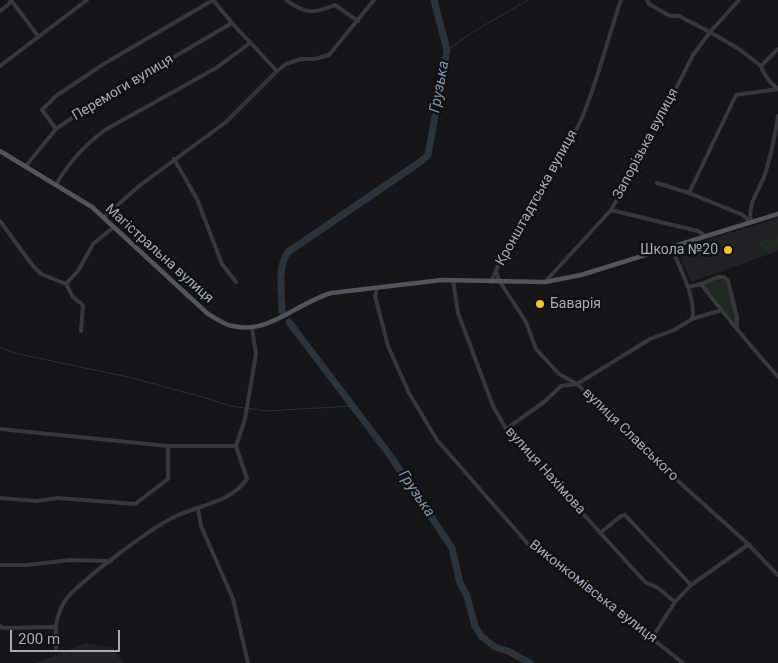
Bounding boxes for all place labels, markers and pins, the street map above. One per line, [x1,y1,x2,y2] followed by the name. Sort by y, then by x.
[640,242,718,258] place label: Школа №20
[722,244,734,256] marker: Школа №20
[550,296,601,312] place label: Баварія
[534,298,546,310] marker: Баварія

